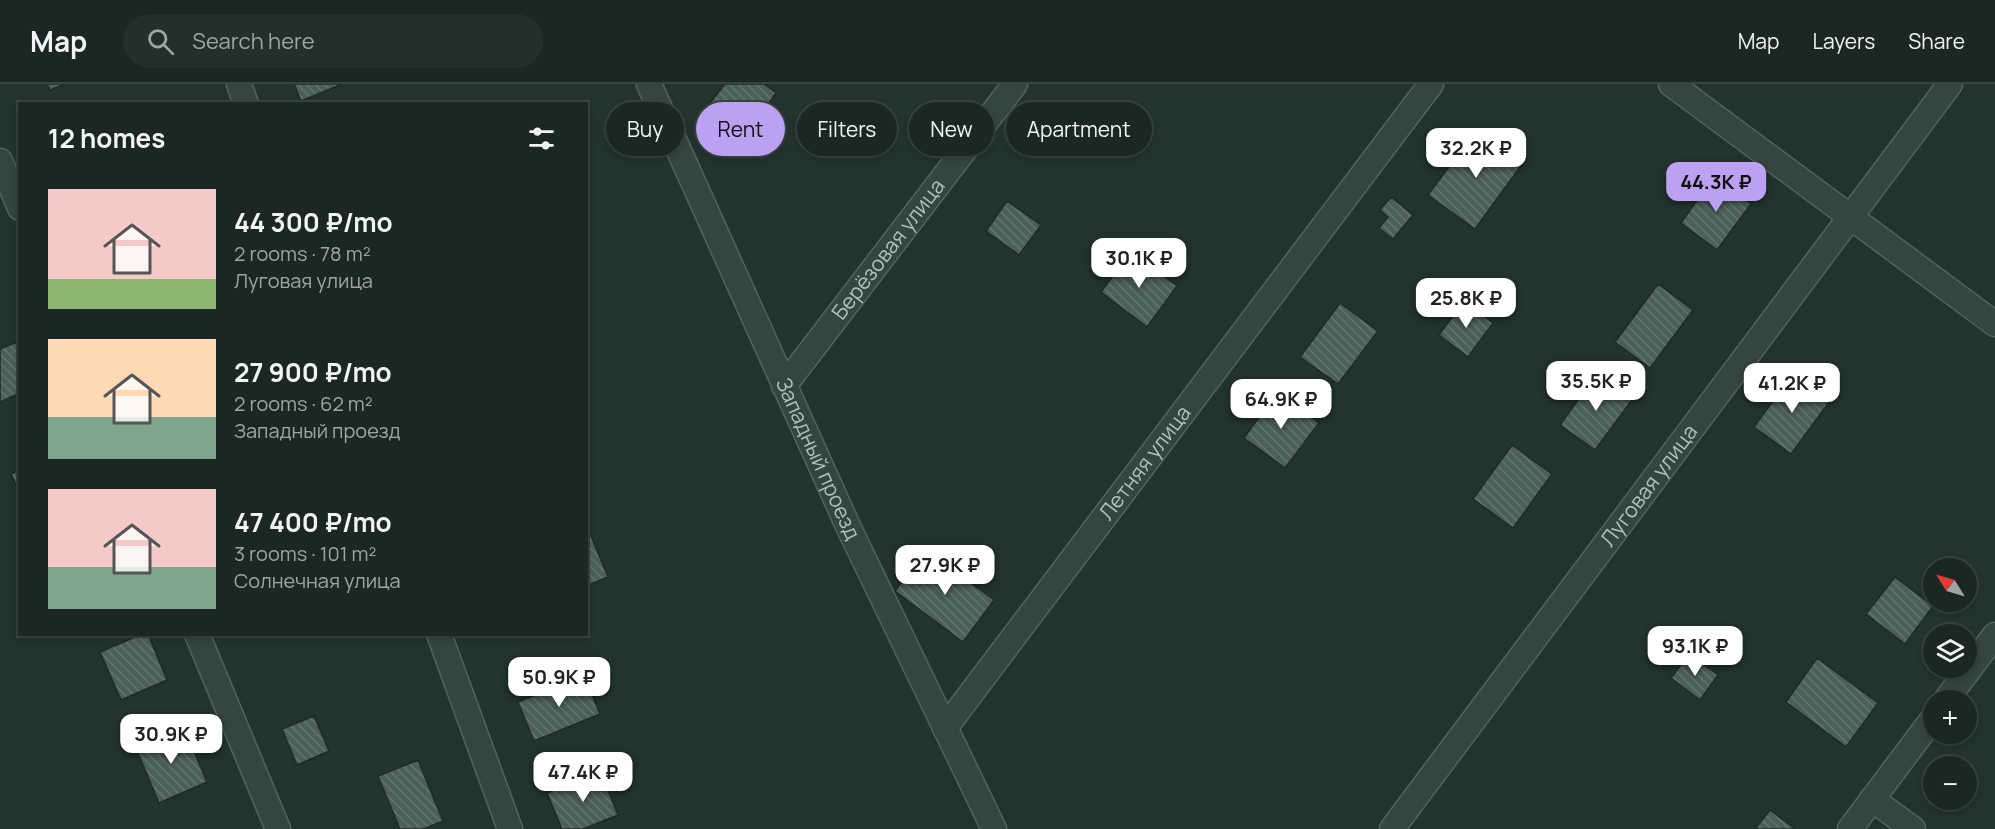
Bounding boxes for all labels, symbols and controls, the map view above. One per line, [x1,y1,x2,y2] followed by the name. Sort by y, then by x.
[123,14,543,68] search box
[30,22,87,60] text: Map
[144,25,177,58] icon: search
[192,26,315,56] text: Search here
[1738,27,1779,55] text: Map
[1812,27,1875,55] text: Layers
[1908,27,1965,55] text: Share
[606,102,684,156] chip: Buy
[696,102,785,156] chip: Rent
[797,102,897,156] chip: Filters
[909,102,994,156] chip: New
[1006,102,1152,156] chip: Apartment
[48,120,165,156] text: 12 homes
[525,122,558,155] icon: filters
[1421,128,1531,179] pin: 32.2K ₽
[1440,134,1512,161] text: 32.2K ₽
[1661,162,1771,213] pin: 44.3K ₽
[1680,168,1752,195] text: 44.3K ₽
[825,173,951,325] street label: Берёзовая улица
[234,204,393,240] text: 44 300 ₽/mo
[96,213,168,285] icon: home
[1084,238,1194,289] pin: 30.1K ₽
[234,240,371,267] text: 2 rooms · 78 m²
[1105,244,1173,271] text: 30.1K ₽
[234,267,373,294] text: Луговая улица
[1411,278,1521,329] pin: 25.8K ₽
[1430,284,1502,311] text: 25.8K ₽
[234,354,392,390] text: 27 900 ₽/mo
[1541,361,1651,412] pin: 35.5K ₽
[96,363,168,435] icon: home
[1737,363,1847,414] pin: 41.2K ₽
[1560,367,1632,394] text: 35.5K ₽
[1758,369,1826,396] text: 41.2K ₽
[770,373,867,544] street label: Западный проезд
[1226,379,1336,430] pin: 64.9K ₽
[1245,385,1317,412] text: 64.9K ₽
[234,390,373,417] text: 2 rooms · 62 m²
[1092,399,1197,525] street label: Летняя улица
[234,417,401,444] text: Западный проезд
[1593,418,1703,552] street label: Луговая улица
[234,504,392,540] text: 47 400 ₽/mo
[96,513,168,585] icon: home
[234,540,376,567] text: 3 rooms · 101 m²
[890,545,1000,596] pin: 27.9K ₽
[910,551,981,578] text: 27.9K ₽
[1923,558,1977,612] north arrow
[1923,558,1977,810] map controls
[234,567,401,594] text: Солнечная улица
[1923,624,1977,678] button: layers
[1640,626,1750,677] pin: 93.1K ₽
[1662,632,1728,659] text: 93.1K ₽
[504,657,614,708] pin: 50.9K ₽
[522,663,596,690] text: 50.9K ₽
[1923,690,1977,744] button: +
[116,714,226,765] pin: 30.9K ₽
[134,720,208,747] text: 30.9K ₽
[528,752,638,803] pin: 47.4K ₽
[1923,756,1977,810] button: −
[548,758,619,785] text: 47.4K ₽

